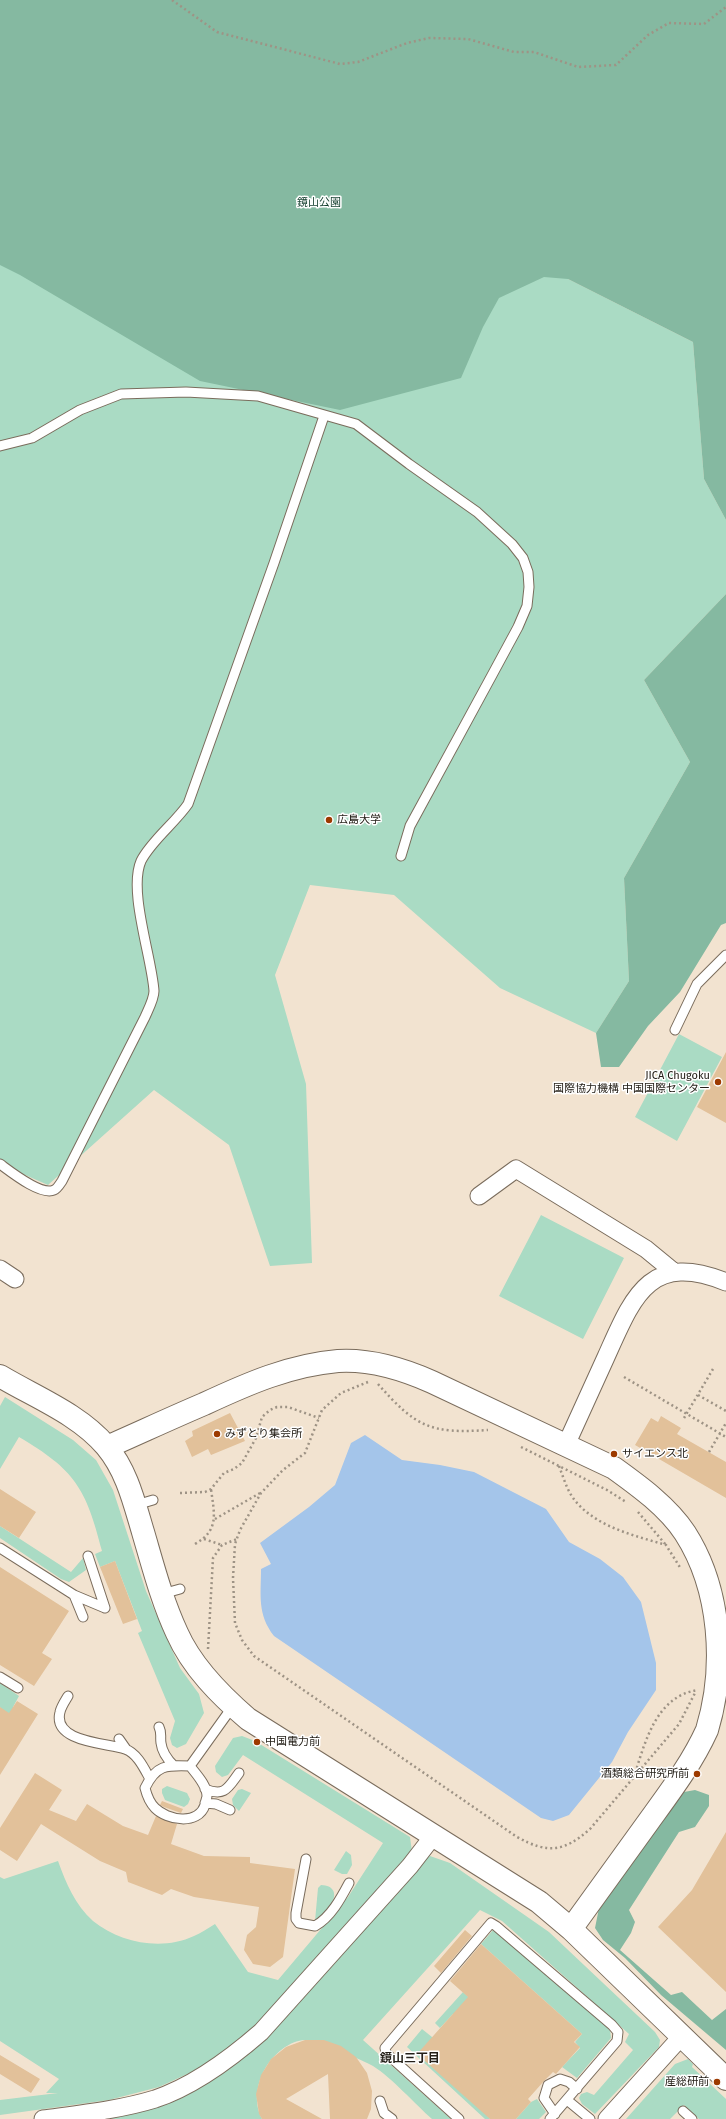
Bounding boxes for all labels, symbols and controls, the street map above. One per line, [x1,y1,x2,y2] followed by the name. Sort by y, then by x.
[297,196,341,210] park label: 鏡山公園
[337,813,381,827] place label: 広島大学
[324,815,334,825] marker: 広島大学
[553,1069,710,1095] place label: JICA Chugoku 国際協力機構 中国国際センター
[713,1077,723,1087] marker: JICA Chugoku 国際協力機構 中国国際センター
[225,1427,302,1441] place label: みずとり集会所
[212,1429,222,1439] marker: みずとり集会所
[622,1447,688,1461] place label: サイエンス北
[609,1449,619,1459] marker: サイエンス北
[265,1735,320,1749] place label: 中国電力前
[252,1737,262,1747] marker: 中国電力前
[601,1767,689,1781] place label: 酒類総合研究所前
[692,1769,702,1779] marker: 酒類総合研究所前
[380,2052,440,2066] district label: 鏡山三丁目
[665,2075,709,2089] place label: 産総研前
[712,2077,722,2087] marker: 産総研前

